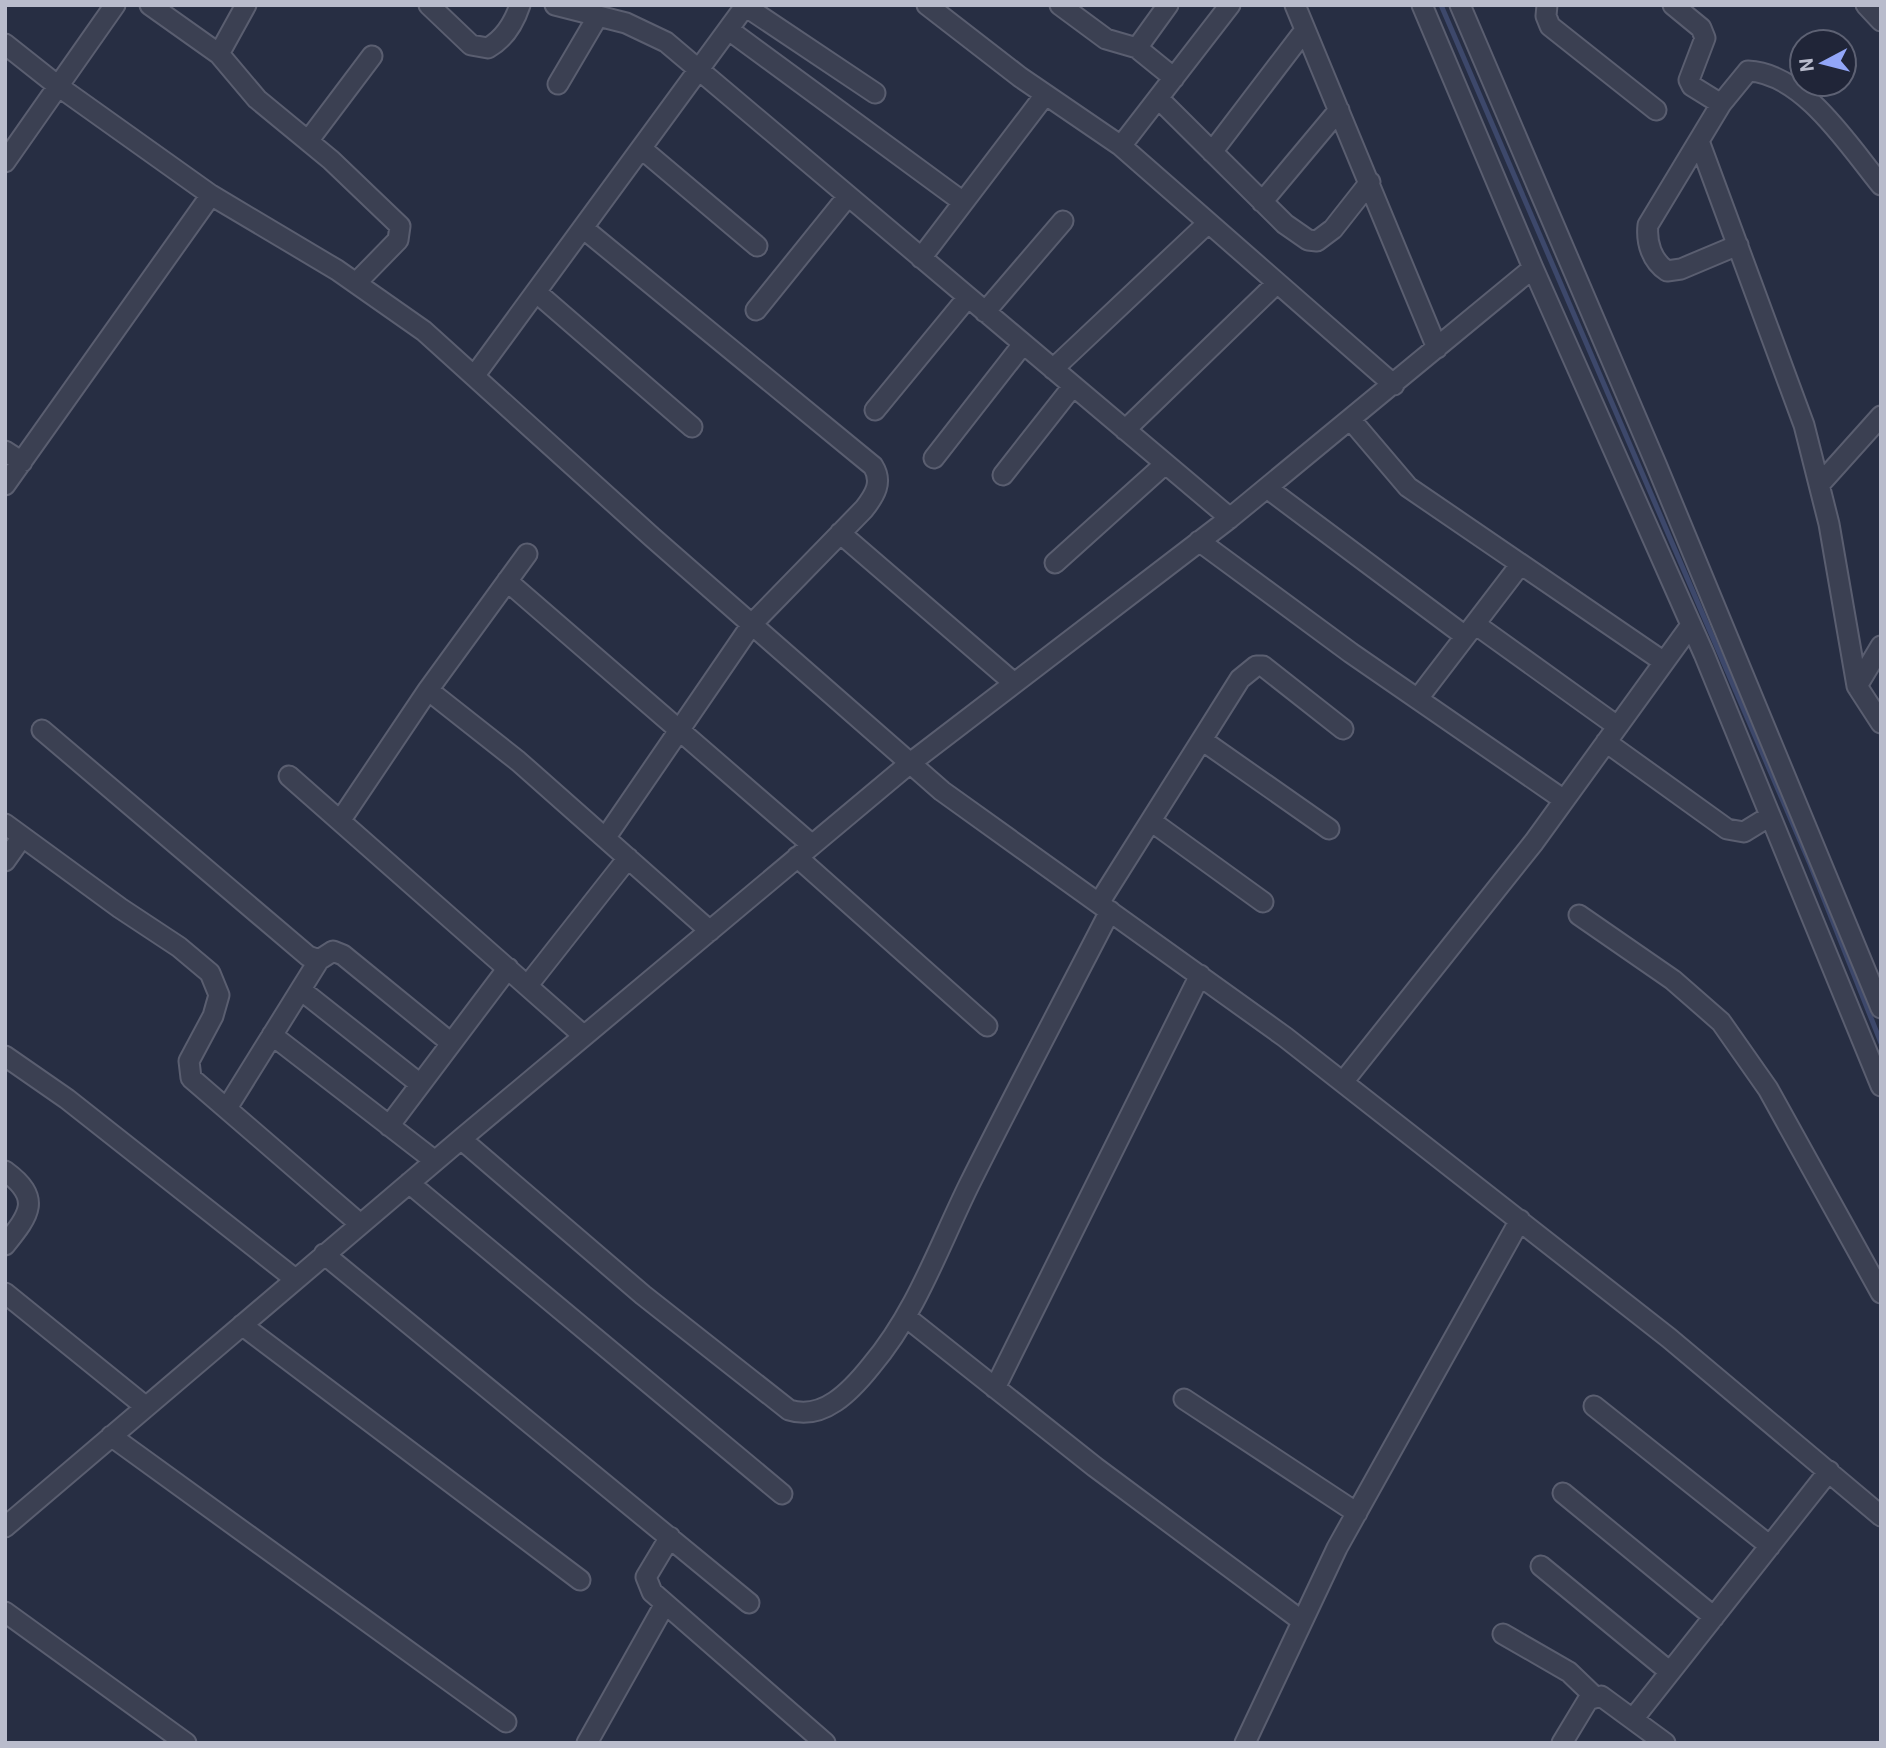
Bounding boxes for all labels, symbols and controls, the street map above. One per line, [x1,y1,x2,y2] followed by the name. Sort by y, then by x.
[1788,28,1858,98] north arrow
[1794,57,1819,73] text: N

